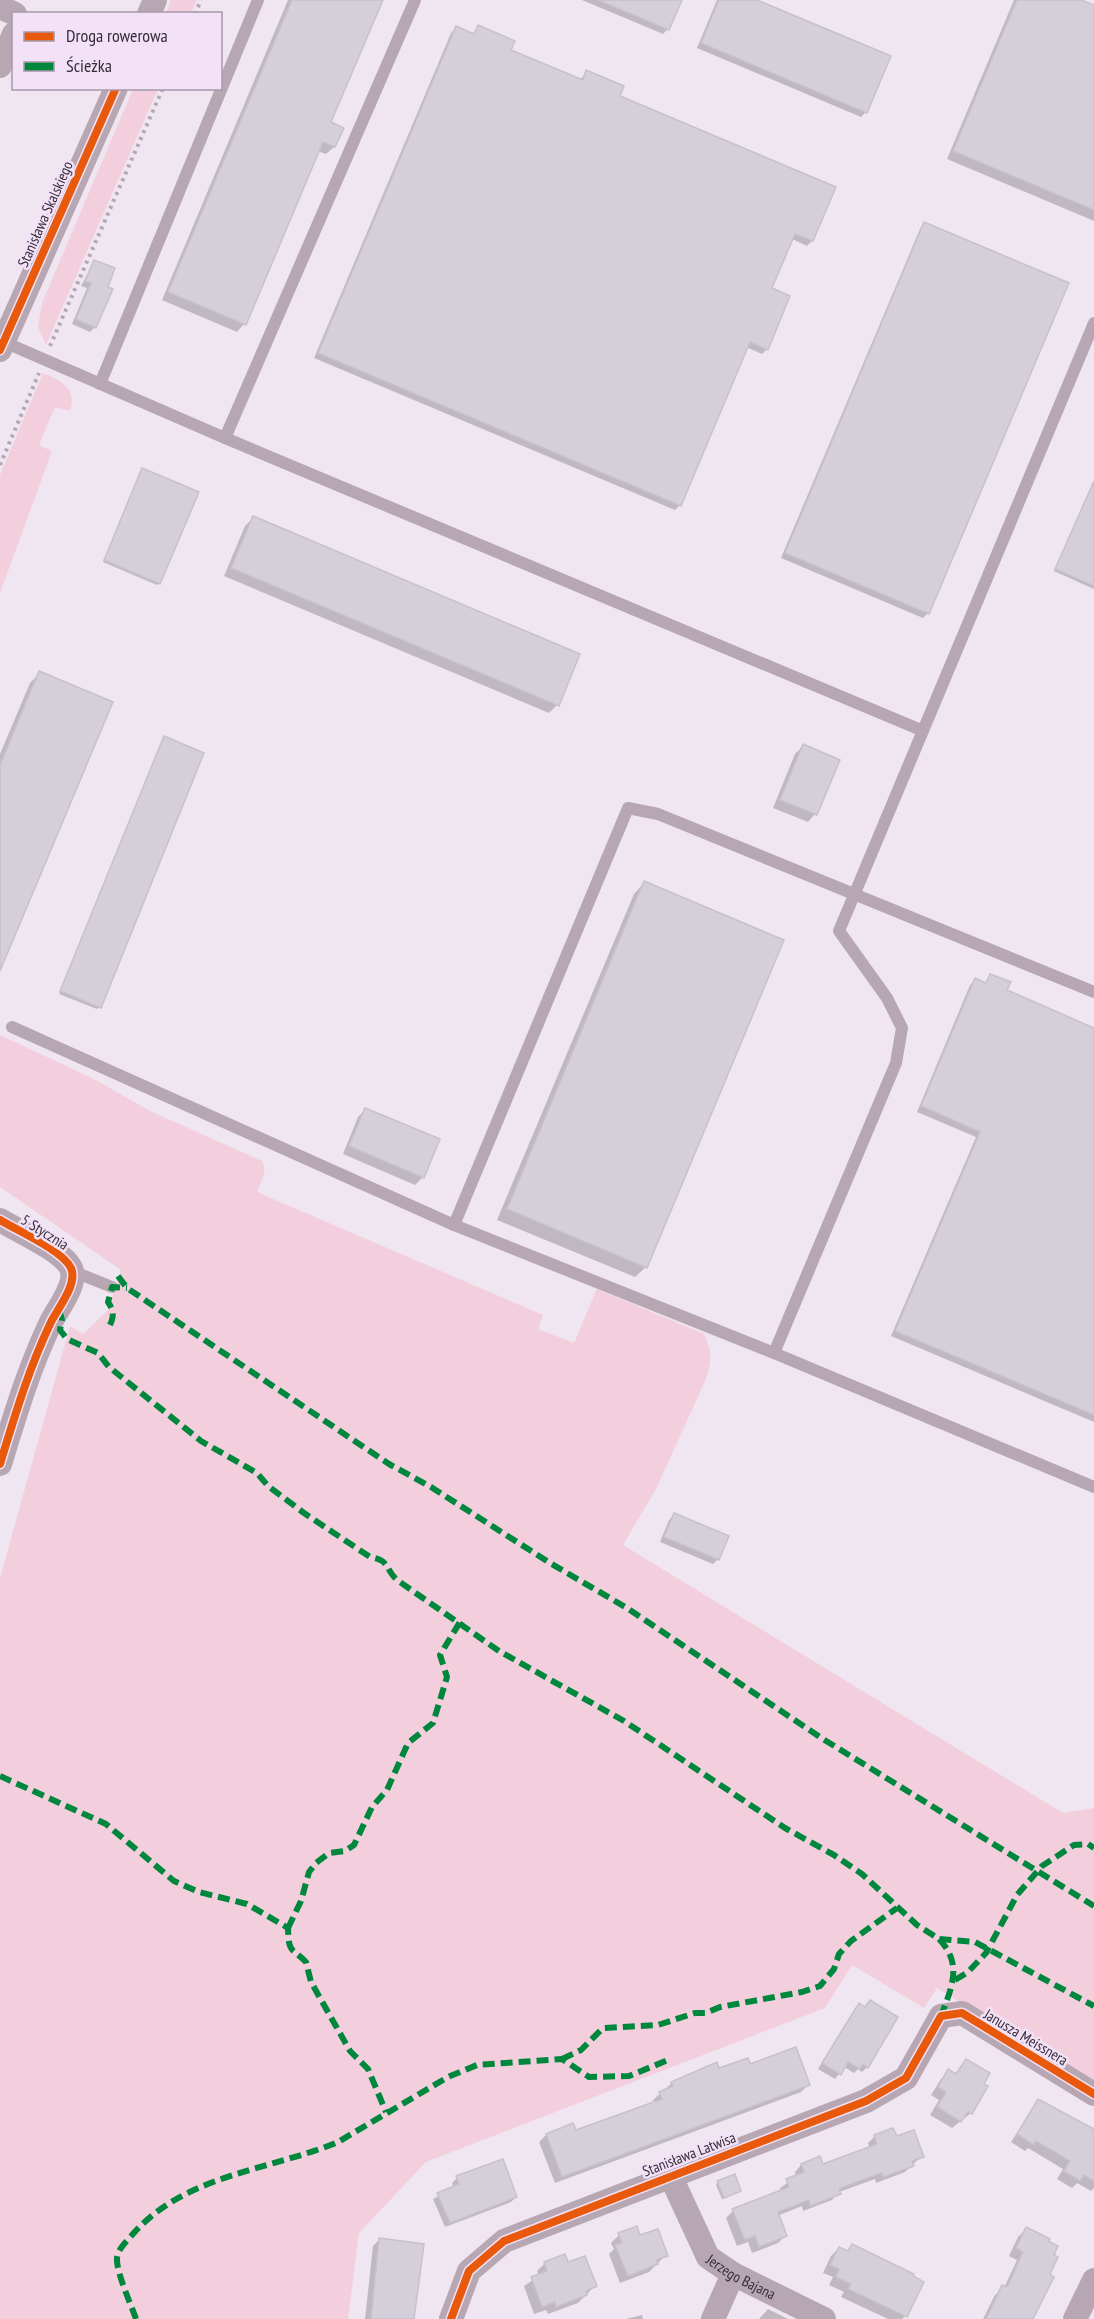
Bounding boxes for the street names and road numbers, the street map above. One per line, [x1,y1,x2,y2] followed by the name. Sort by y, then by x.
[13,158,77,270] street label: Stanisława Skalskiego
[18,1210,72,1254] street label: 5 Stycznia
[980,2004,1071,2069] street label: Janusza Meissnera
[640,2128,738,2180] street label: Stanisława Latwisa
[702,2249,779,2303] street label: Jerzego Bajana

